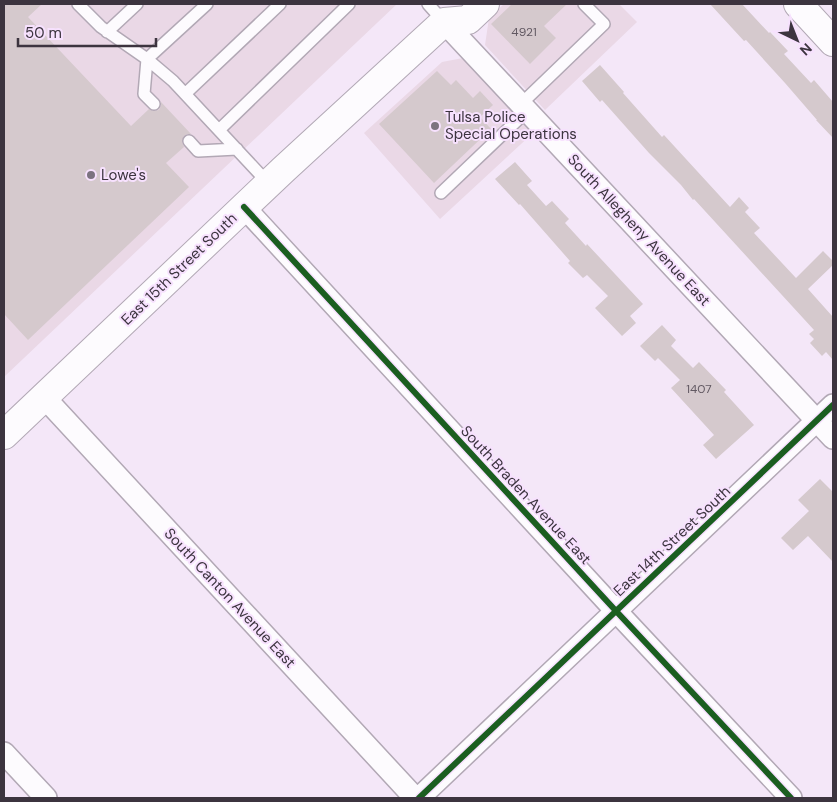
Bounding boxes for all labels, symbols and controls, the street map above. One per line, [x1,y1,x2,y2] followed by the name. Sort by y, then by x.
[18,15,155,47] scale bar
[772,15,822,65] north arrow
[25,23,62,43] text: 50 m
[511,24,537,40] house number: 4921
[796,39,816,60] text: N
[445,107,577,144] place label: Tulsa Police Special Operations
[429,120,441,132] marker: Tulsa Police Special Operations
[563,150,715,310] street label: South Allegheny Avenue East
[101,165,146,185] place label: Lowe's
[85,169,97,181] marker: Lowe's
[117,209,241,329] street label: East 15th Street South
[686,381,712,397] house number: 1407
[456,421,596,569] street label: South Braden Avenue East
[609,481,735,601] street label: East 14th Street South
[160,524,300,672] street label: South Canton Avenue East

